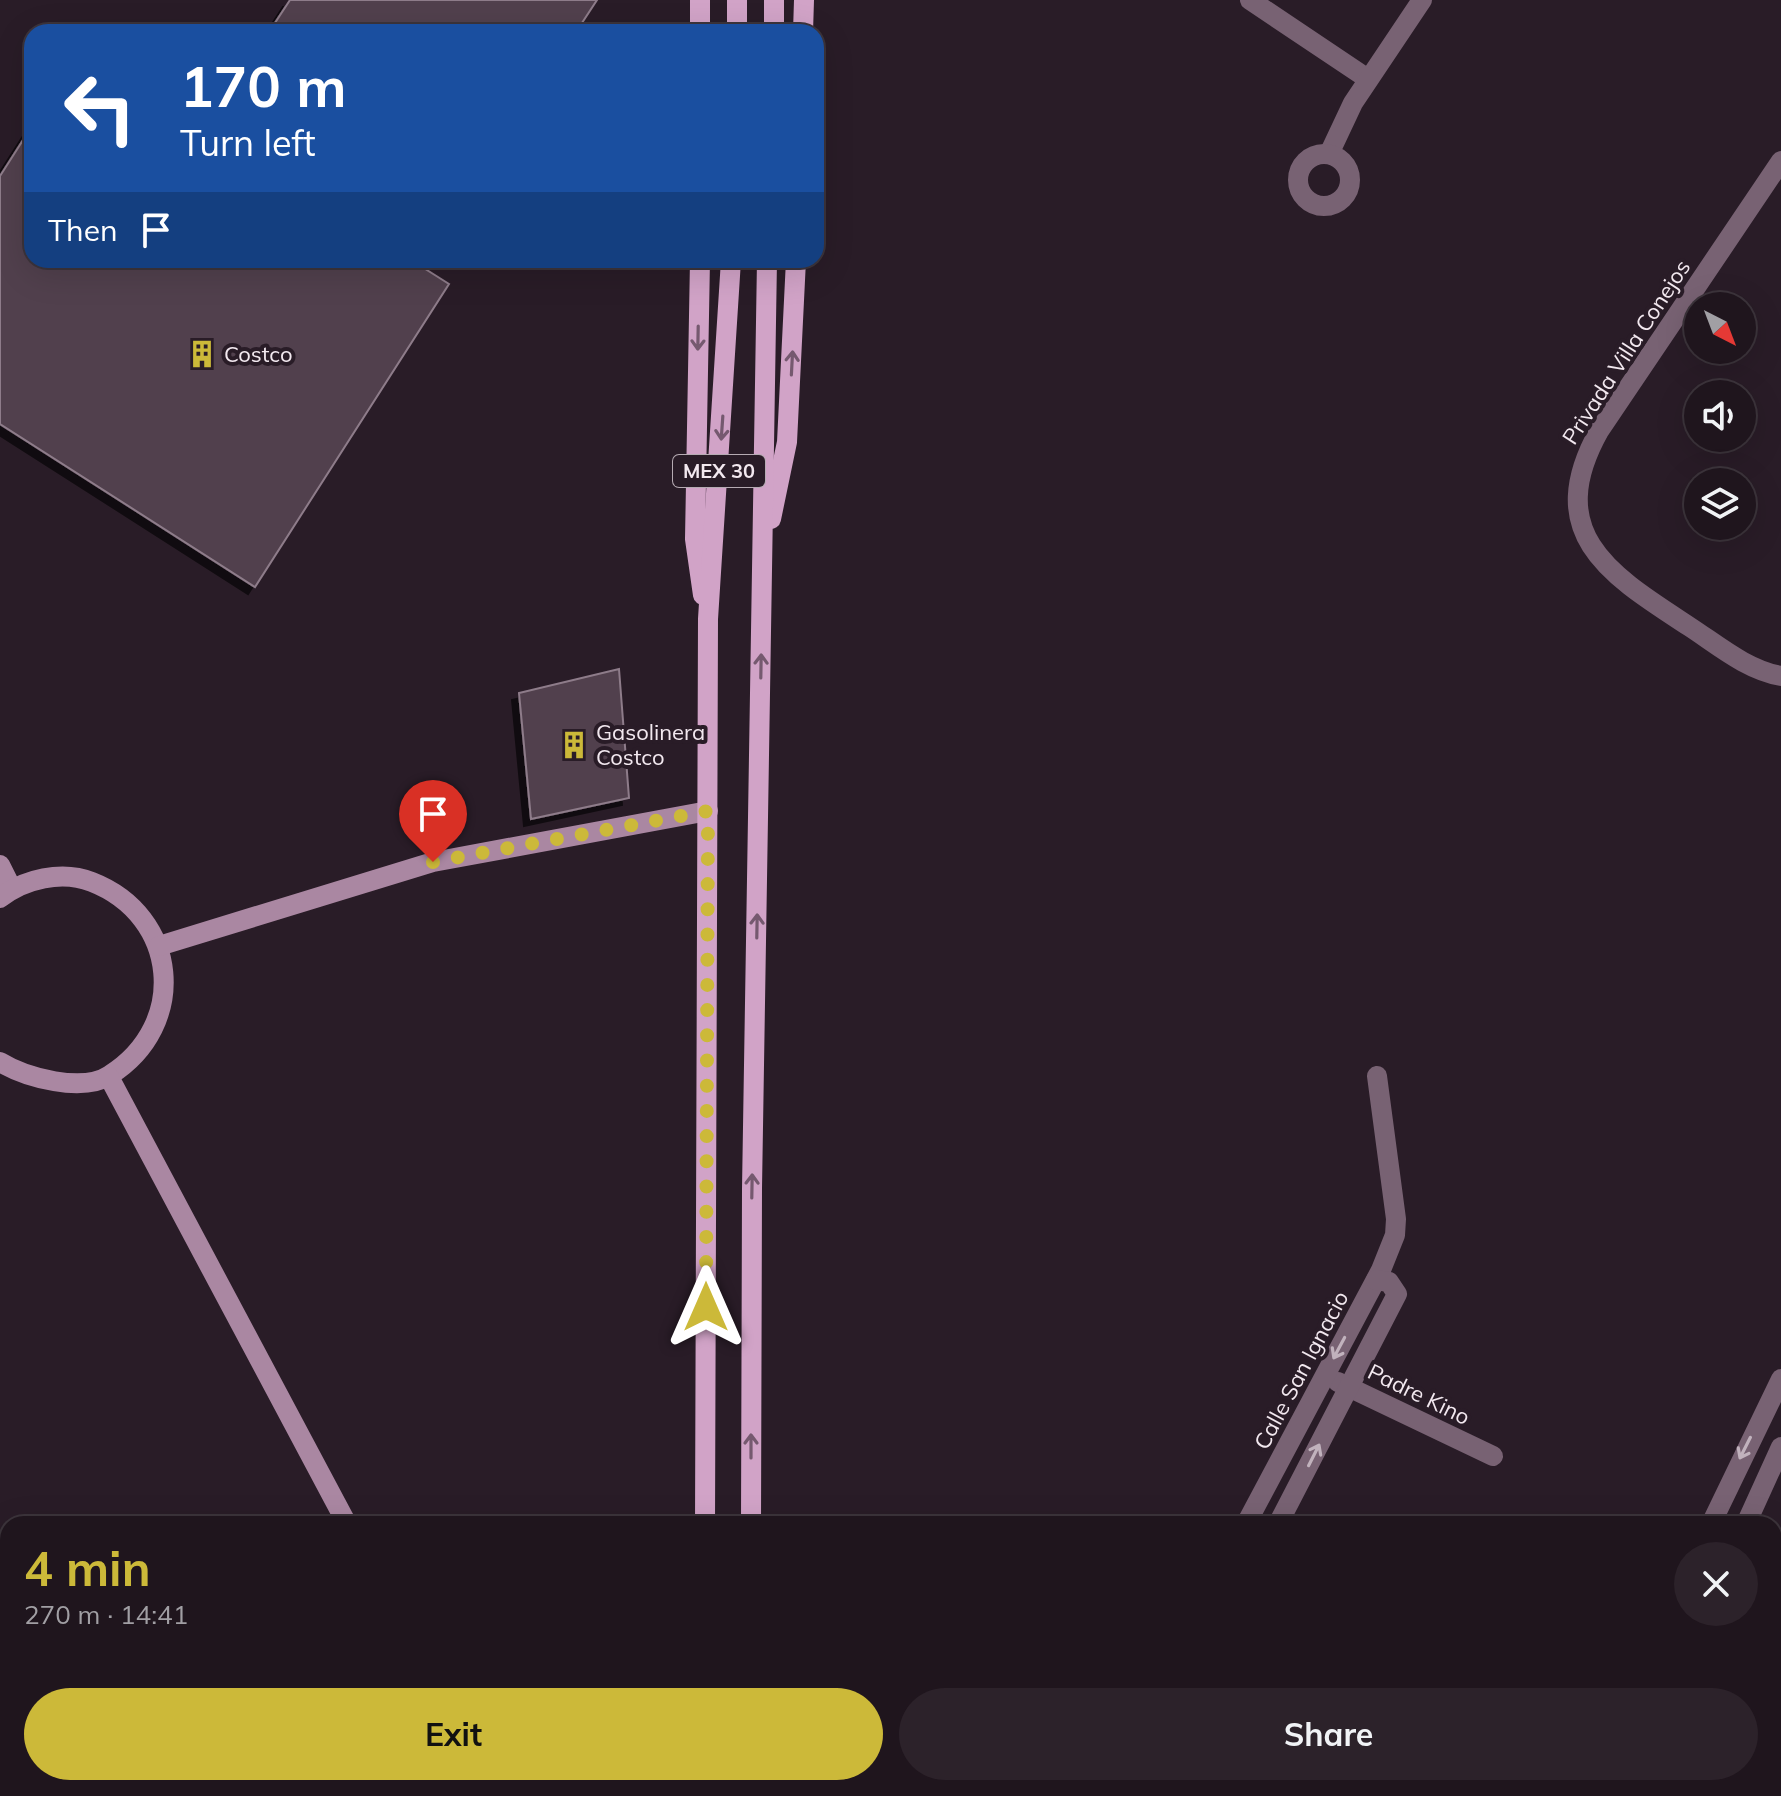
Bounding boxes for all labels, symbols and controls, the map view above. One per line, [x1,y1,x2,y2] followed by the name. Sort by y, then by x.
[180,51,347,121] text: 170 m
[48,56,152,160] icon: left
[180,120,316,165] text: Turn left
[134,208,178,252] icon: arrive
[48,211,118,249] text: Then
[1556,254,1696,450] street label: Privada Villa Conejos
[1684,292,1756,364] north arrow
[1684,292,1756,540] map controls
[690,324,706,351] one-way arrow
[187,339,217,369] building icon: Costco
[224,340,292,368] place label: Costco
[785,350,800,377] one-way arrow
[1684,380,1756,452] button: sound
[714,414,729,441] one-way arrow
[673,455,765,487] road number: MEX 30
[1684,468,1756,540] button: layers
[754,653,769,680] one-way arrow
[596,718,705,771] place label: Gasolinera Costco
[559,730,589,760] building icon: Gasolinera Costco
[399,780,467,862] pin
[411,792,455,836] icon: arrive
[749,913,764,940] one-way arrow
[744,1173,760,1200] one-way arrow
[664,1265,748,1349] position arrow
[1247,1286,1355,1454] street label: Calle San Ignacio
[1330,1336,1346,1360] one-way arrow
[1363,1357,1475,1431] street label: Padre Kino
[743,1433,759,1460] one-way arrow
[1737,1436,1752,1460] one-way arrow
[1306,1443,1322,1467] one-way arrow
[24,1538,151,1598] text: 4 min
[1674,1542,1758,1626] button: close
[24,1598,188,1631] text: 270 m · 14:41
[24,1688,883,1780] button: Exit
[899,1688,1758,1780] button: Share

